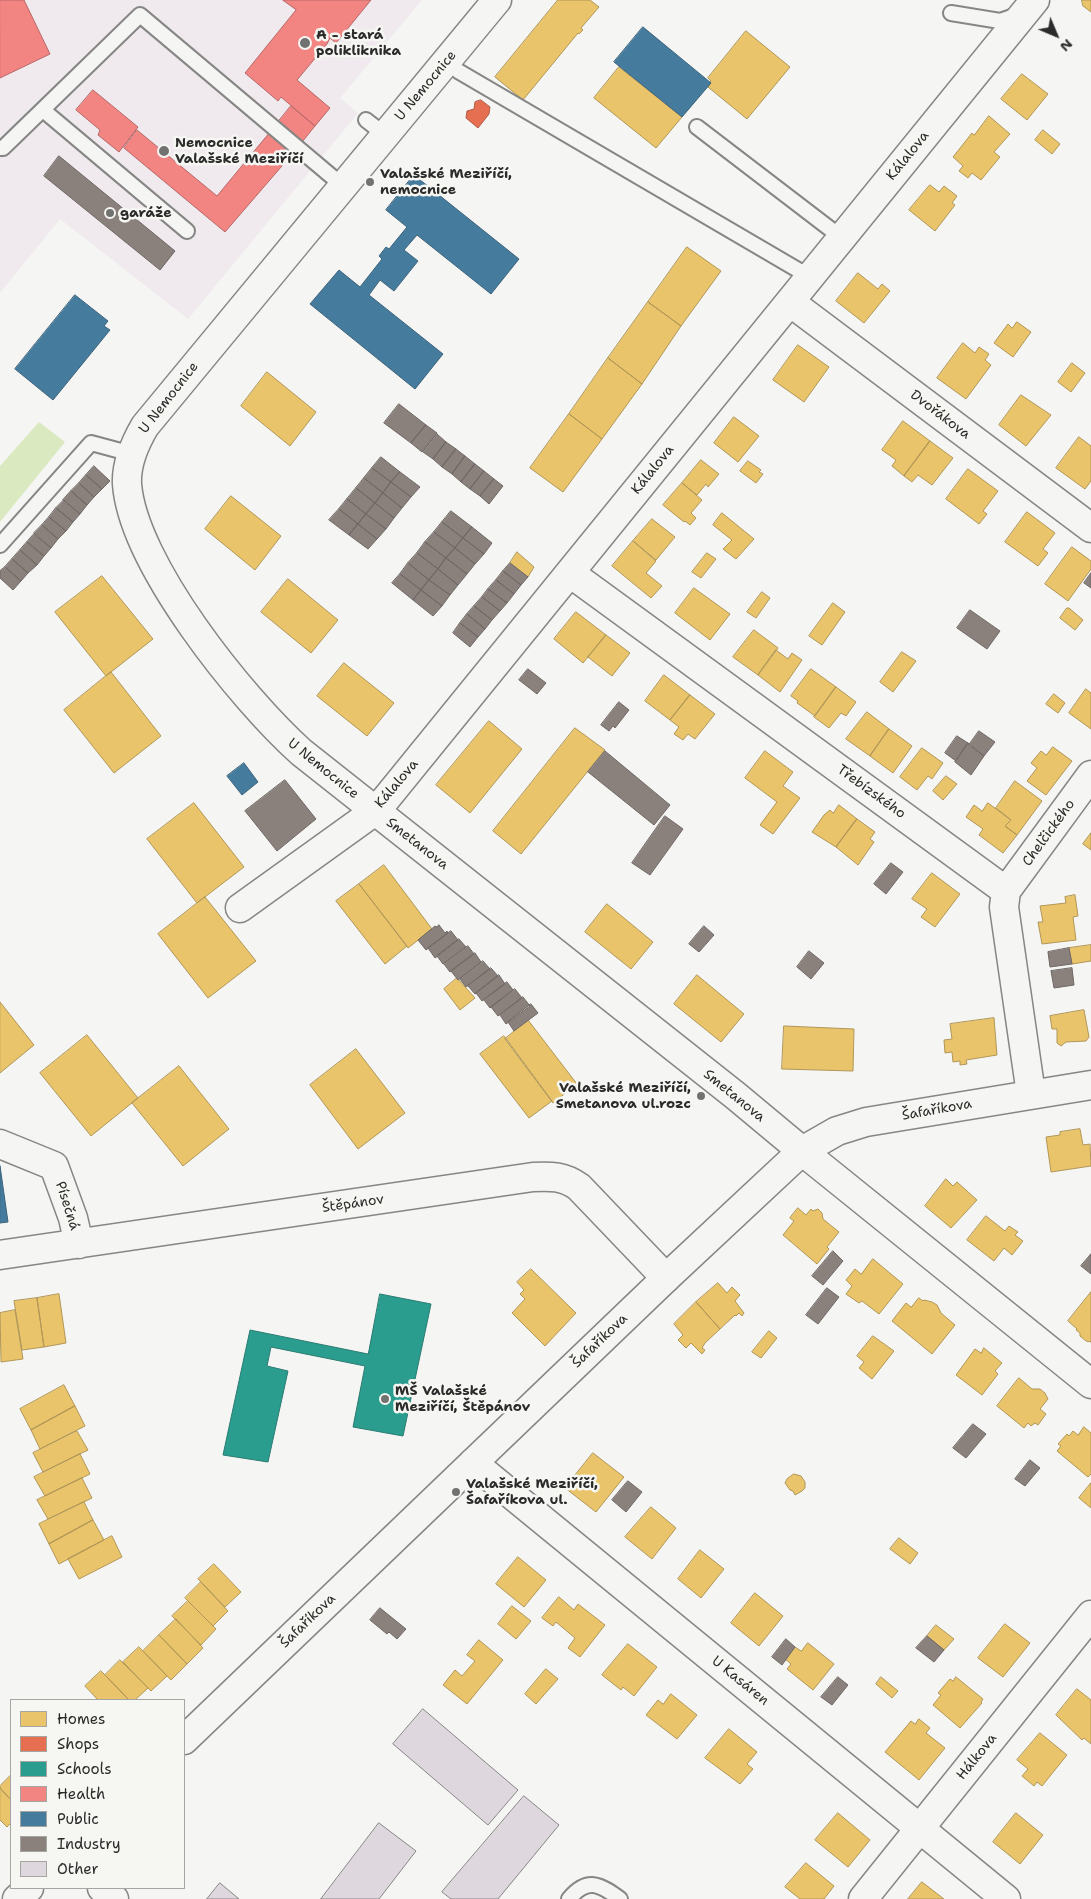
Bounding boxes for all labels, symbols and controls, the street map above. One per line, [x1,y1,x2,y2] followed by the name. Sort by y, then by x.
[1031,10,1081,60] north arrow
[316,27,401,59] place label: A - stará polikliknika
[1056,35,1077,56] text: N
[298,36,312,50] marker: A - stará polikliknika
[392,47,460,125] street label: U Nemocnice
[883,128,933,184] street label: Kálalova
[175,135,303,168] place label: Nemocnice Valašské Meziříčí
[157,144,171,158] marker: Nemocnice Valašské Meziříčí
[380,166,512,198] place label: Valašské Meziříčí, nemocnice
[364,176,376,188] marker: Valašské Meziříčí, nemocnice
[120,205,172,221] place label: garáže
[104,207,116,219] marker: garáže
[136,359,202,437] street label: U Nemocnice
[907,387,973,443] street label: Dvořákova
[628,442,678,498] street label: Kálalova
[284,735,362,803] street label: U Nemocnice
[372,756,422,812] street label: Kálalova
[833,761,909,823] street label: Třebízského
[1019,796,1079,870] street label: Chelčického
[382,814,452,874] street label: Smetanova
[700,1066,768,1126] street label: Smetanova
[556,1080,691,1112] place label: Valašské Meziříčí, Smetanova ul.rozc
[695,1090,707,1102] marker: Valašské Meziříčí, Smetanova ul.rozc
[901,1096,973,1124] street label: Šafaříkova
[51,1179,83,1233] street label: Písečná
[321,1191,385,1217] street label: Štěpánov
[569,1310,631,1372] street label: Šafaříkova
[395,1383,530,1415] place label: MŠ Valašské Meziříčí, Štěpánov
[379,1393,391,1405] marker: MŠ Valašské Meziříčí, Štěpánov
[466,1476,598,1508] place label: Valašské Meziříčí, Šafaříkova ul.
[450,1486,462,1498] marker: Valašské Meziříčí, Šafaříkova ul.
[277,1590,339,1652] street label: Šafaříkova
[708,1653,772,1709] street label: U Kasáren
[10,1699,185,1889] legend
[57,1709,105,1729] text: Homes
[953,1731,1001,1783] street label: Hálkova
[57,1734,99,1754] text: Shops
[57,1759,112,1779] text: Schools
[57,1784,105,1804] text: Health
[57,1809,99,1829] text: Public
[57,1834,121,1854] text: Industry
[57,1859,99,1879] text: Other

